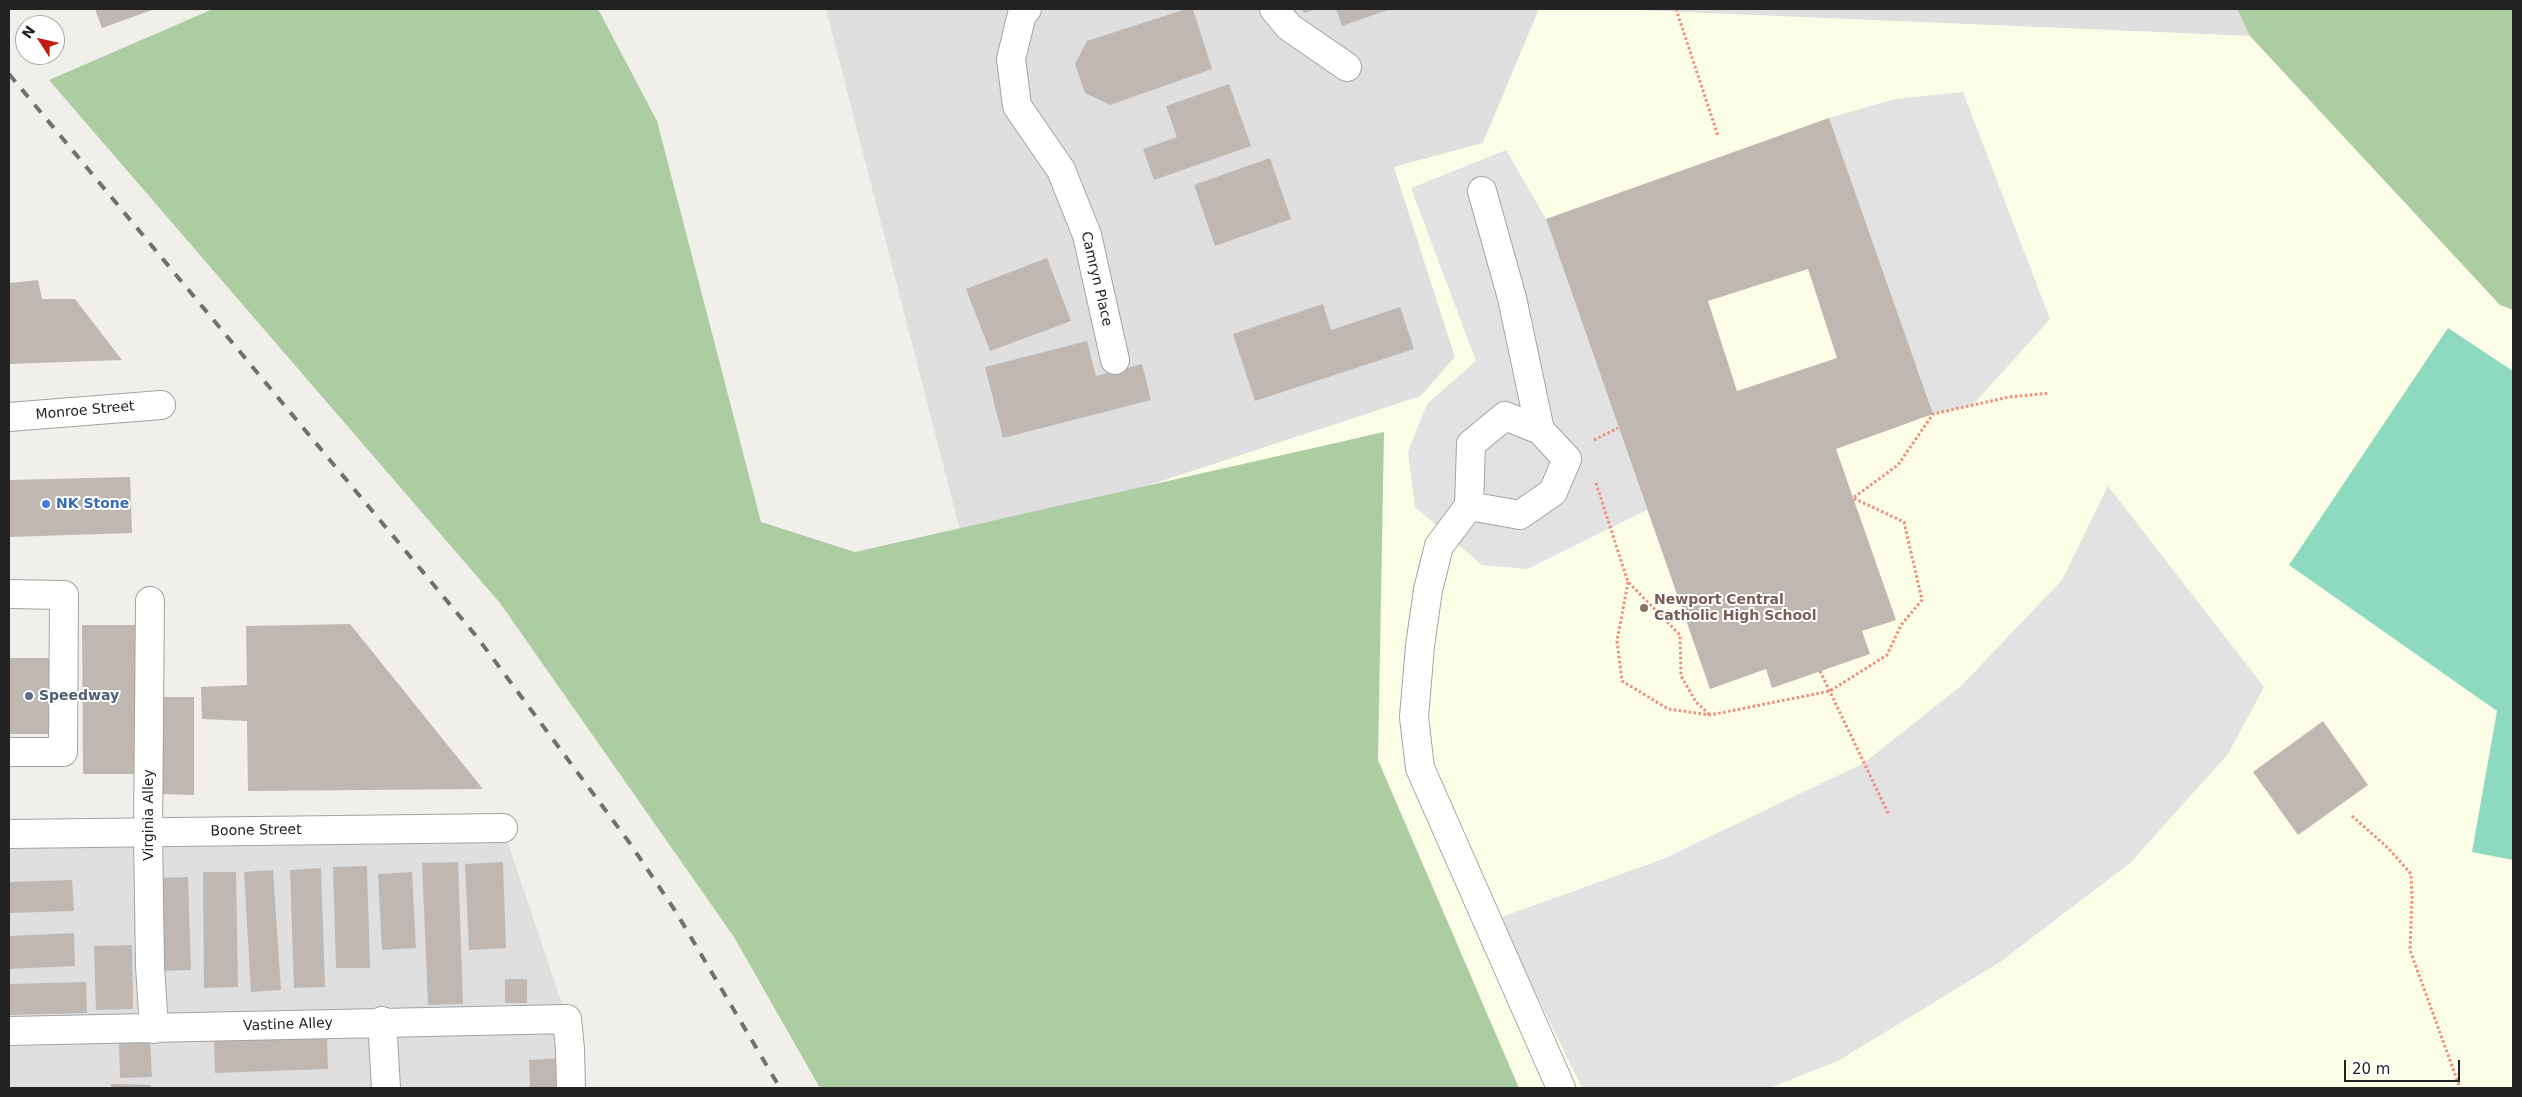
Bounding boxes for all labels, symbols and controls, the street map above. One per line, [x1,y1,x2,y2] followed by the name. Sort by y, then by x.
[15,15,65,65] north arrow
[19,23,38,41] text: N
[1077,230,1115,328] street label: Camryn Place
[35,398,135,424] street label: Monroe Street
[56,496,129,512] place label: NK Stone
[40,498,52,510] marker: NK Stone
[1654,592,1817,624] place label: Newport Central Catholic High School
[1638,602,1650,614] marker: Newport Central Catholic High School
[39,688,119,704] place label: Speedway
[23,690,35,702] marker: Speedway
[141,769,157,861] street label: Virginia Alley
[210,822,302,840] street label: Boone Street
[243,1015,333,1035] street label: Vastine Alley
[2347,1050,2463,1082] scale bar
[2352,1060,2390,1078] text: 20 m

